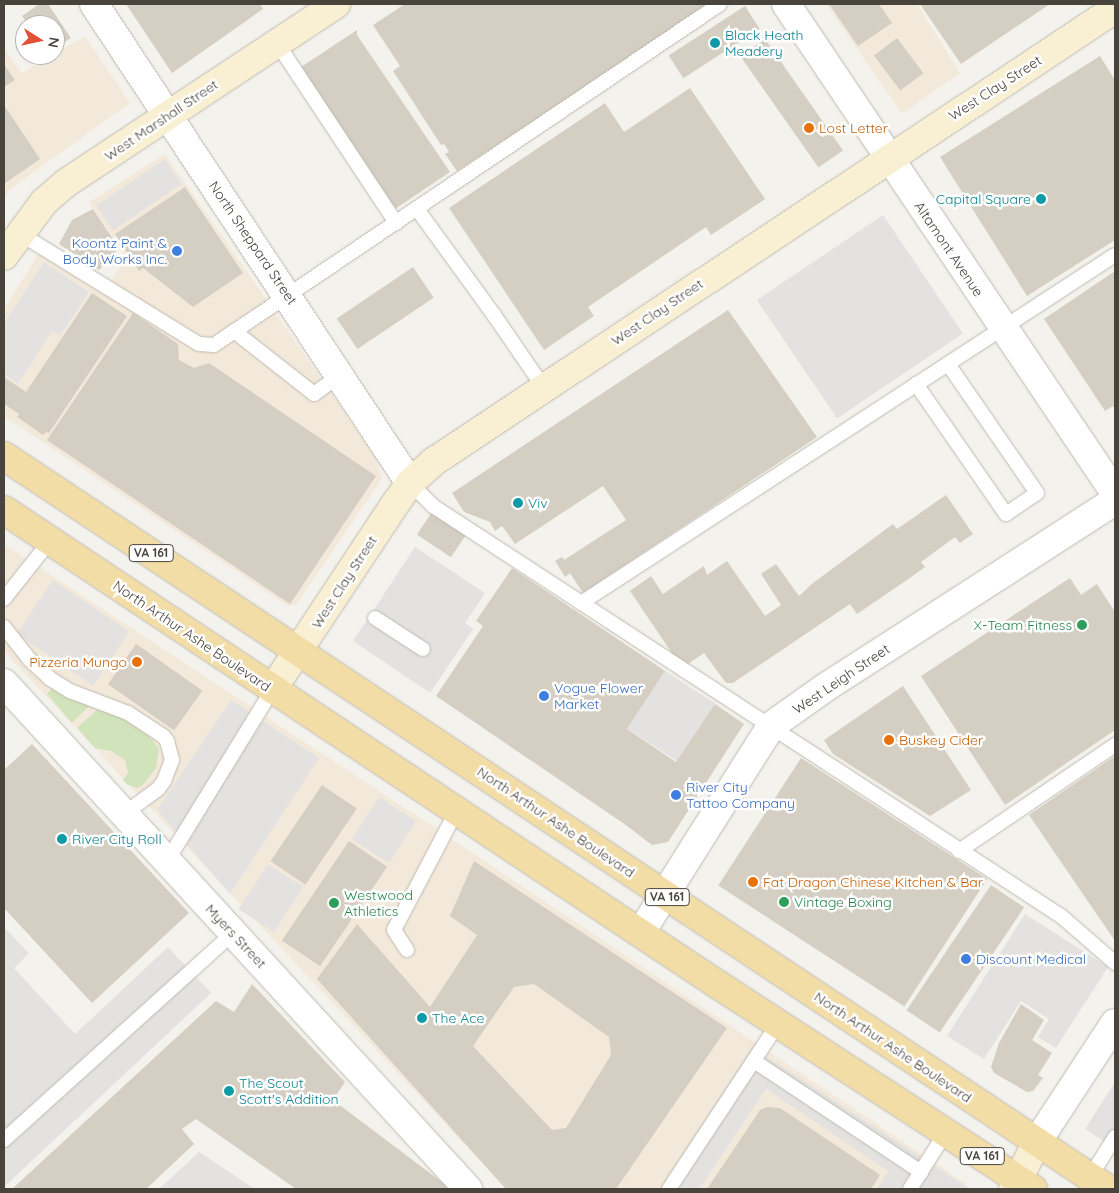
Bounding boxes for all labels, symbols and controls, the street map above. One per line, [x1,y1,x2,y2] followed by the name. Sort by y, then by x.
[15,15,65,65] north arrow
[725,27,804,59] place label: Black Heath Meadery
[44,36,64,49] text: N
[709,37,721,49] marker: Black Heath Meadery
[945,52,1045,124] street label: West Clay Street
[101,76,221,164] street label: West Marshall Street
[819,120,888,136] place label: Lost Letter
[803,122,815,134] marker: Lost Letter
[205,178,301,308] street label: North Sheppard Street
[936,191,1031,207] place label: Capital Square
[1035,193,1047,205] marker: Capital Square
[911,198,987,300] street label: Altamont Avenue
[63,235,167,268] place label: Koontz Paint & Body Works Inc.
[171,245,183,257] marker: Koontz Paint & Body Works Inc.
[608,275,706,349] street label: West Clay Street
[528,495,548,511] place label: Viv
[512,497,524,509] marker: Viv
[308,532,380,632] street label: West Clay Street
[128,544,174,562] road number: VA 161
[110,577,274,695] street label: North Arthur Ashe Boulevard
[973,617,1072,633] place label: X-Team Fitness
[1076,619,1088,631] marker: X-Team Fitness
[789,640,893,718] street label: West Leigh Street
[29,654,127,670] place label: Pizzeria Mungo
[131,656,143,668] marker: Pizzeria Mungo
[554,680,643,712] place label: Vogue Flower Market
[538,690,550,702] marker: Vogue Flower Market
[899,732,983,748] place label: Buskey Cider
[883,734,895,746] marker: Buskey Cider
[474,763,638,881] street label: North Arthur Ashe Boulevard
[686,779,795,812] place label: River City Tattoo Company
[670,789,682,801] marker: River City Tattoo Company
[72,831,162,847] place label: River City Roll
[56,833,68,845] marker: River City Roll
[763,874,983,890] place label: Fat Dragon Chinese Kitchen & Bar
[747,876,759,888] marker: Fat Dragon Chinese Kitchen & Bar
[344,887,413,920] place label: Westwood Athletics
[644,888,690,906] road number: VA 161
[794,894,892,910] place label: Vintage Boxing
[778,896,790,908] marker: Vintage Boxing
[328,897,340,909] marker: Westwood Athletics
[202,901,270,971] street label: Myers Street
[976,951,1086,967] place label: Discount Medical
[960,953,972,965] marker: Discount Medical
[811,988,975,1106] street label: North Arthur Ashe Boulevard
[432,1010,484,1026] place label: The Ace
[416,1012,428,1024] marker: The Ace
[239,1075,338,1108] place label: The Scout Scott's Addition
[223,1085,235,1097] marker: The Scout Scott's Addition
[960,1146,1004,1166] road number: VA 161

